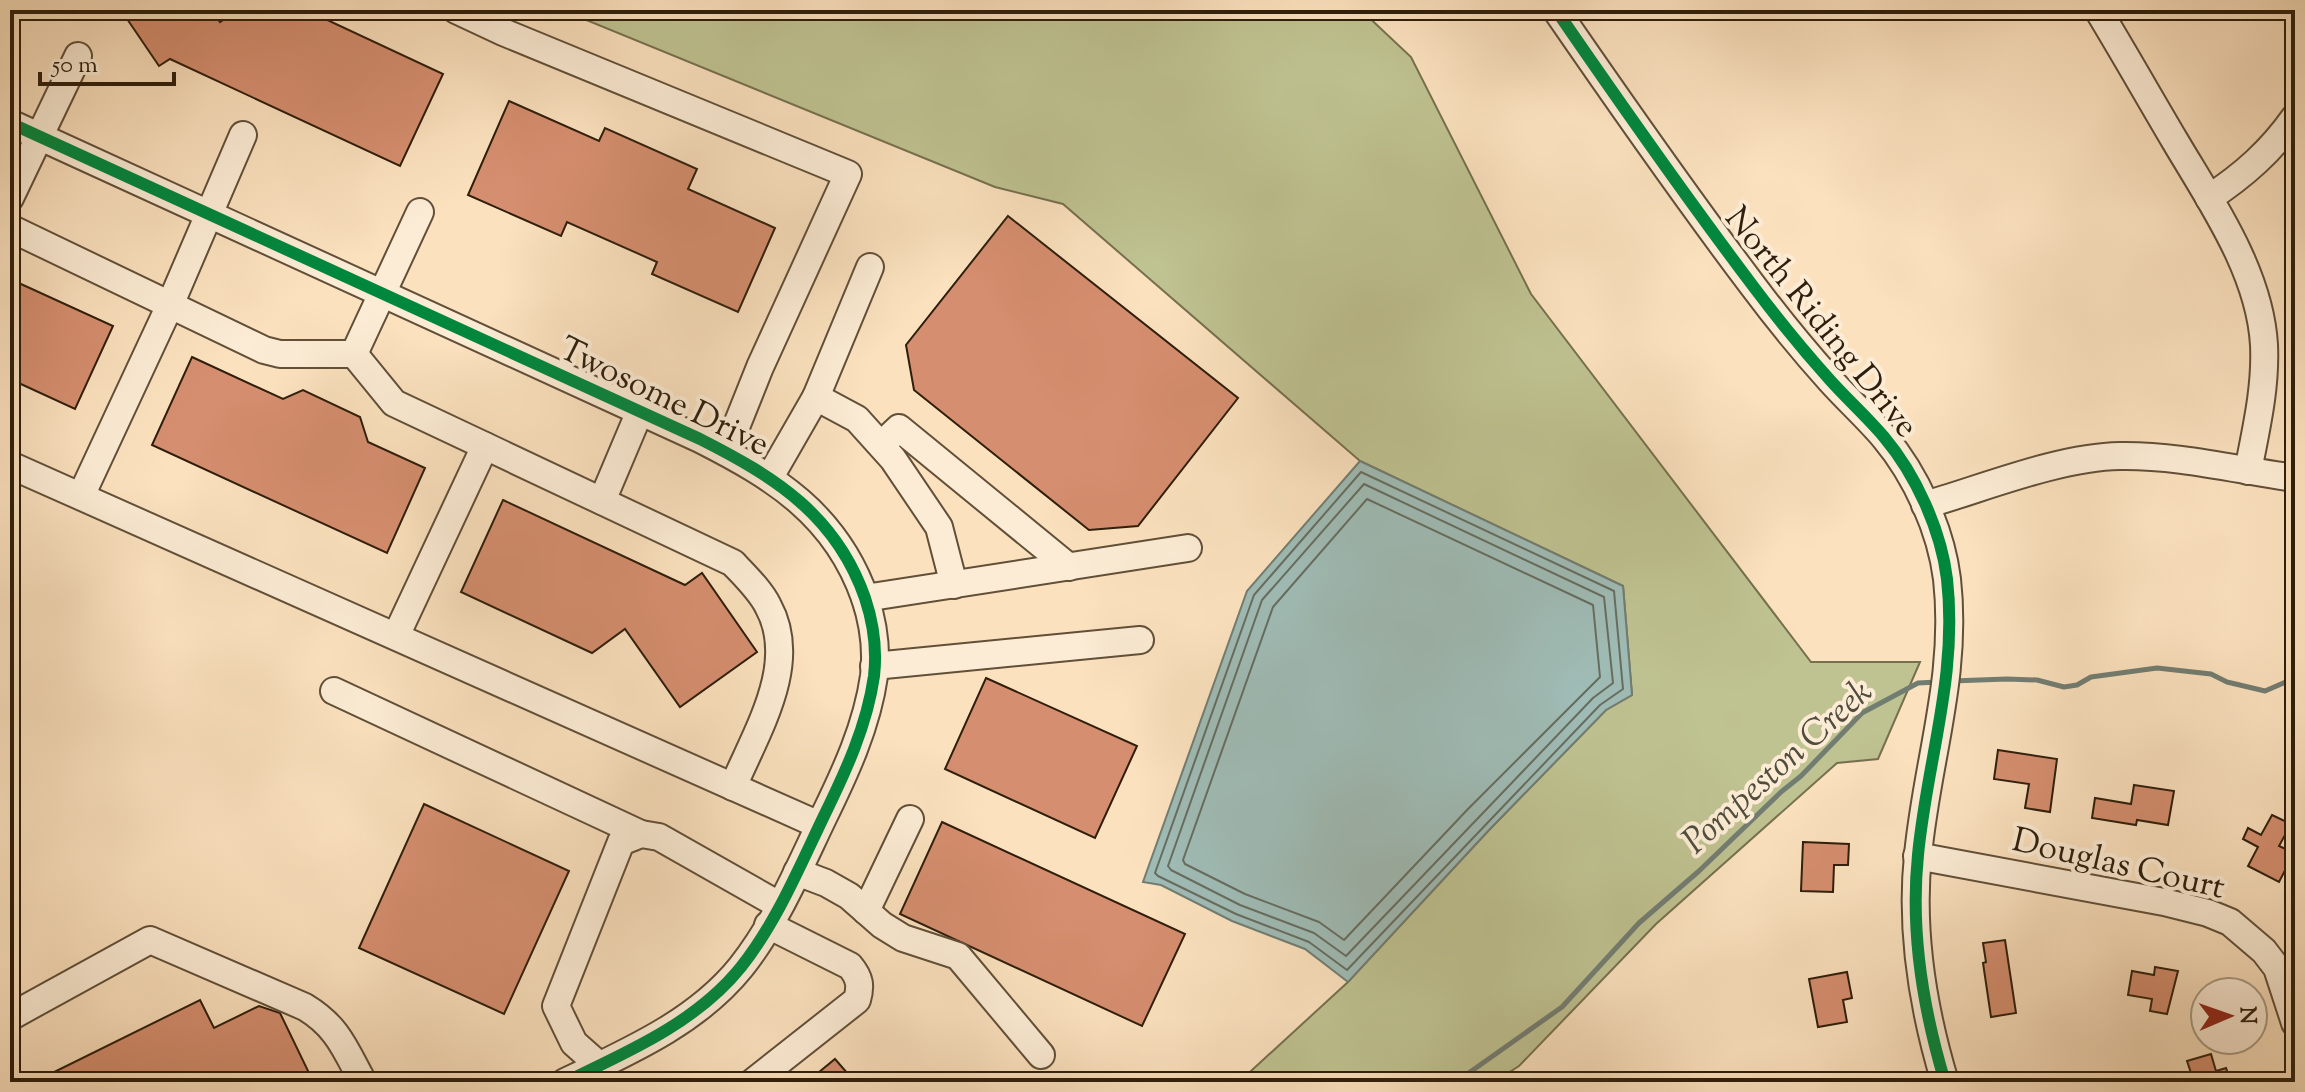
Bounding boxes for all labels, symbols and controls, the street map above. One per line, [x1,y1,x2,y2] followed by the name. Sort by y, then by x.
[40,36,174,86] scale bar
[50,49,98,83] text: 50 m
[1712,197,1929,449] street label: North Riding Drive
[550,326,777,470] street label: Twosome Drive
[1672,668,1885,868] water label: Pompeston Creek
[2007,817,2230,914] street label: Douglas Court
[2189,976,2269,1056] north arrow
[2230,1006,2262,1025] text: N

